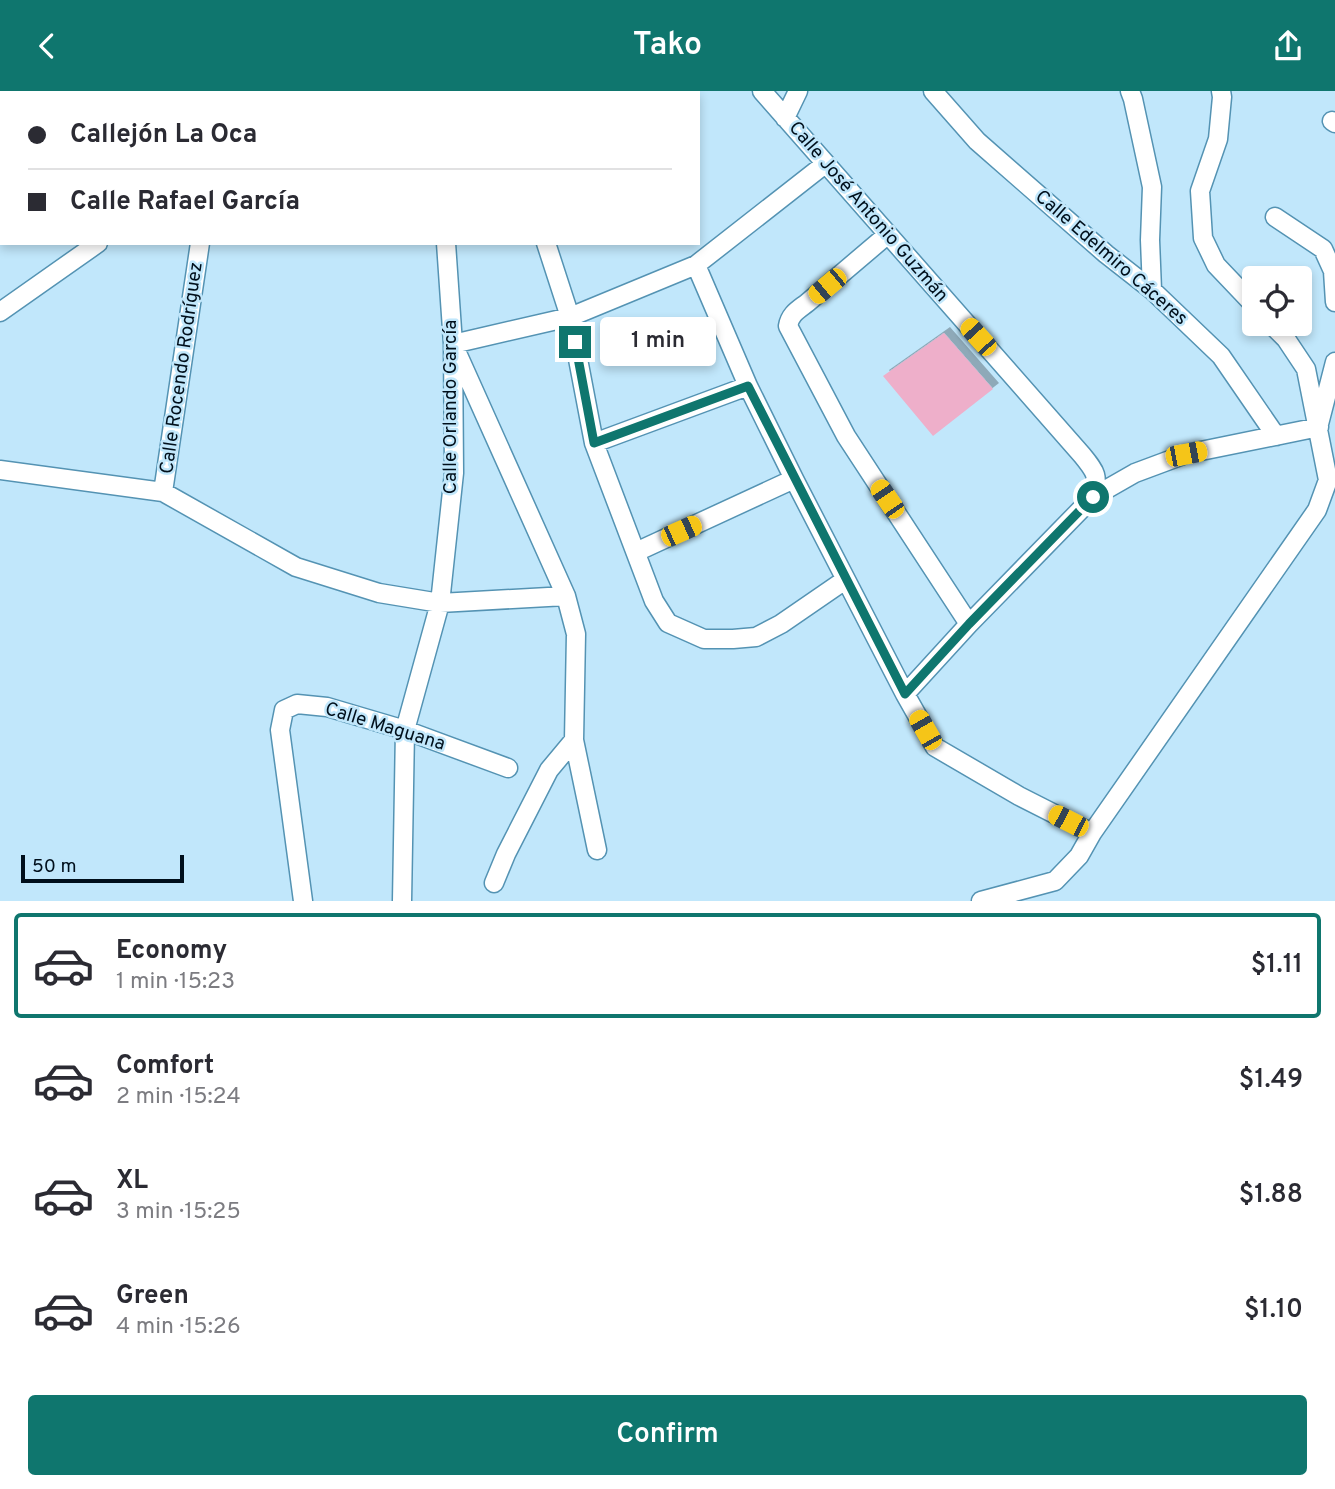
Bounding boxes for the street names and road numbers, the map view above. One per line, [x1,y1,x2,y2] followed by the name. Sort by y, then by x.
[783,117,953,307] street label: Calle José Antonio Guzmán
[1030,185,1192,331] street label: Calle Edelmiro Cáceres
[155,261,209,475] street label: Calle Rocendo Rodríguez
[439,320,463,494] street label: Calle Orlando García
[322,697,448,757] street label: Calle Maguana

